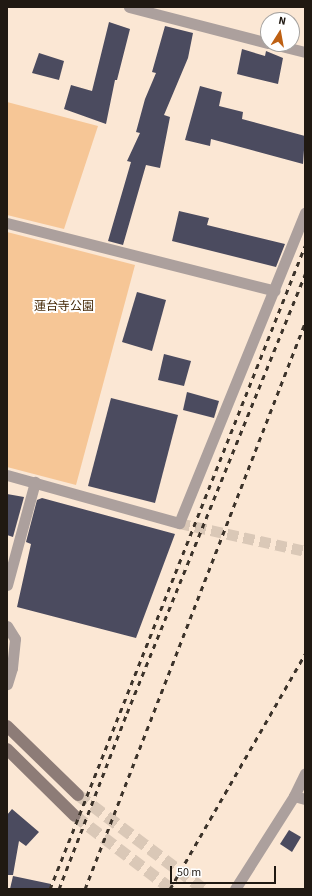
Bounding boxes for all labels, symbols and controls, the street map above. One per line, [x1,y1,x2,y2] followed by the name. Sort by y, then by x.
[260,12,300,52] north arrow
[277,13,287,29] text: N
[34,300,94,314] park label: 蓮台寺公園
[172,858,278,884] scale bar
[177,864,201,881] text: 50 m

